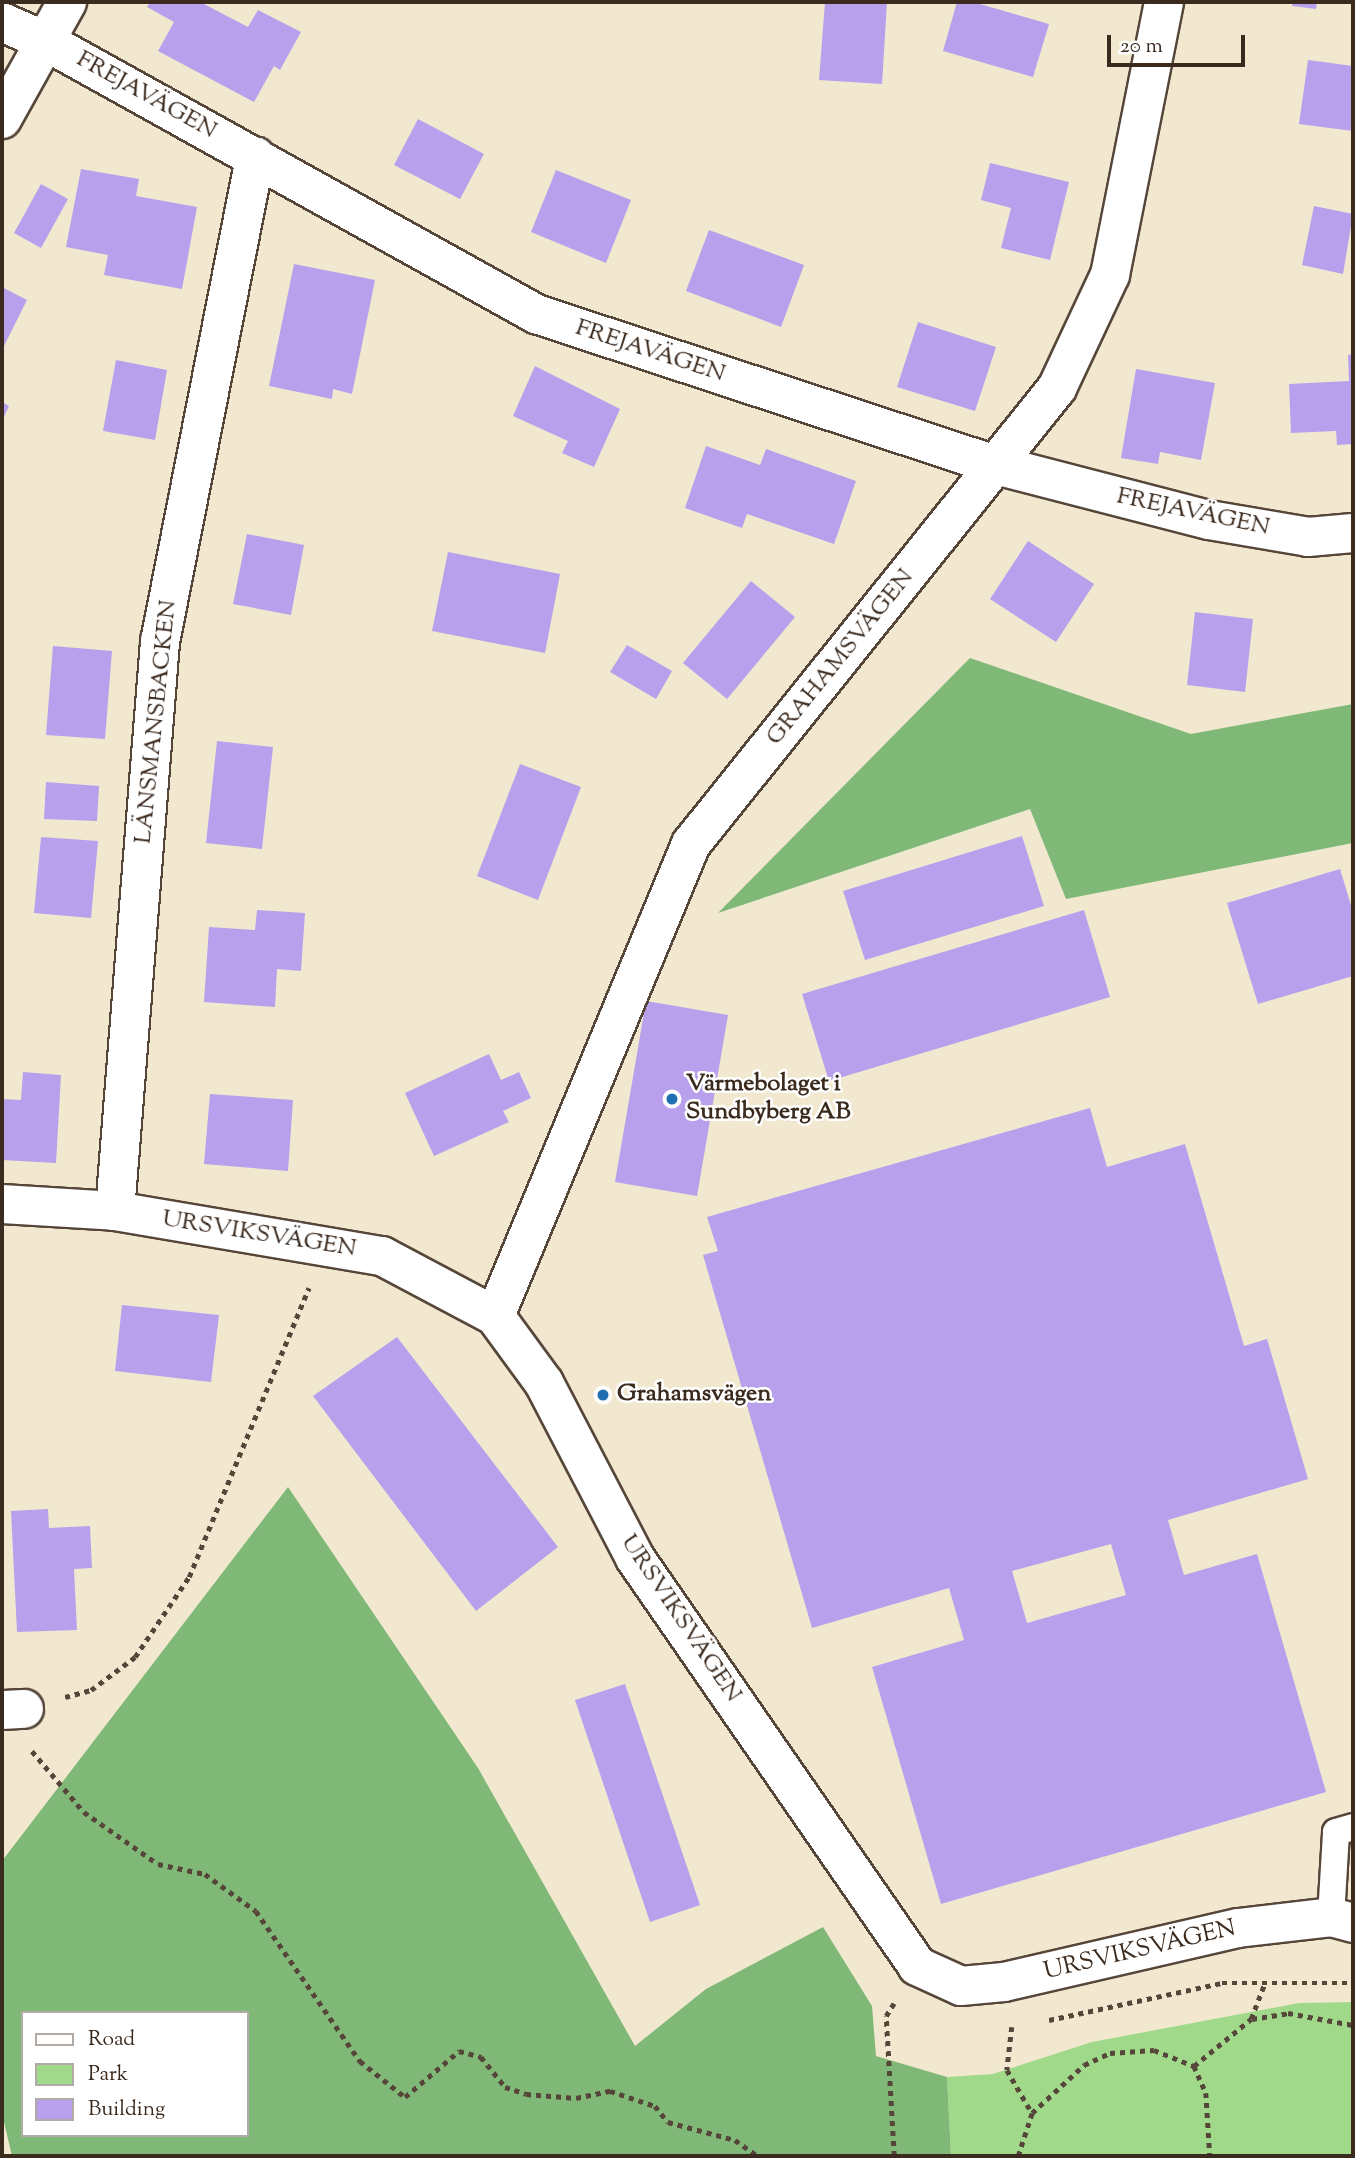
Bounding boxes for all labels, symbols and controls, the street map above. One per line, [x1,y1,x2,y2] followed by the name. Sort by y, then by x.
[1110,21,1248,65] scale bar
[1120,32,1163,62] text: 20 m
[71,46,221,146] street label: FREJAVÄGEN
[572,314,728,390] street label: FREJAVÄGEN
[1114,483,1272,543] street label: FREJAVÄGEN
[761,564,921,752] street label: GRAHAMSVÄGEN
[130,599,184,845] street label: LÄNSMANSBACKEN
[686,1071,851,1127] place label: Värmebolaget i Sundbyberg AB
[664,1091,680,1107] marker: Värmebolaget i Sundbyberg AB
[160,1205,358,1265] street label: URSVIKSVÄGEN
[617,1381,771,1409] place label: Grahamsvägen
[595,1387,611,1403] marker: Grahamsvägen
[613,1530,747,1708] street label: URSVIKSVÄGEN
[1041,1915,1239,1987] street label: URSVIKSVÄGEN
[21,2011,248,2137] legend
[88,2025,135,2055] text: Road
[88,2060,128,2090] text: Park
[88,2095,165,2125] text: Building

